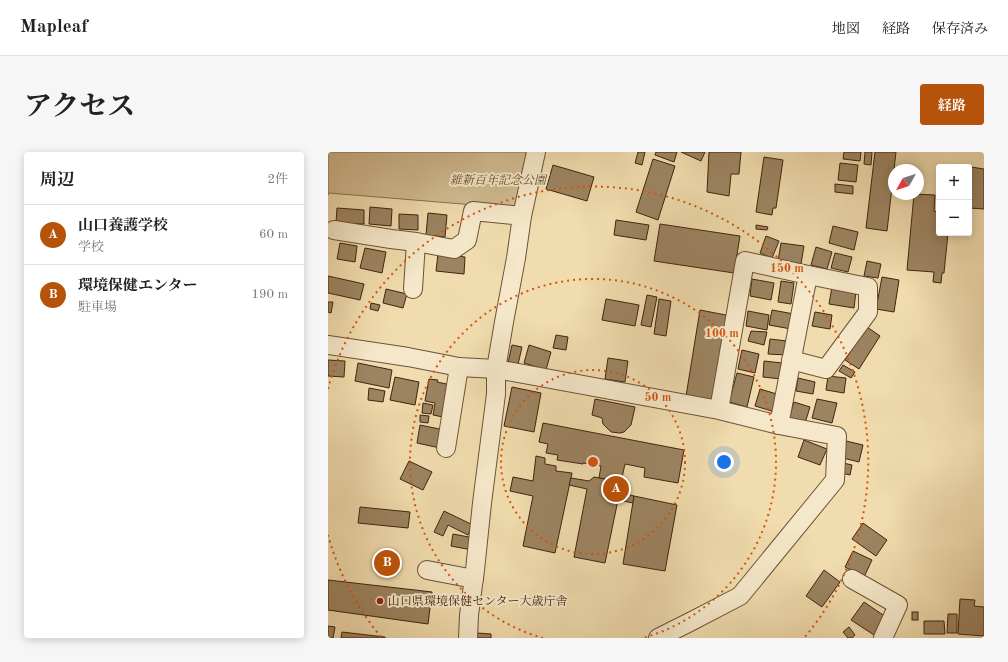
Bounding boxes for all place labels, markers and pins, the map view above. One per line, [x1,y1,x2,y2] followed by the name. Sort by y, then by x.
[586,455,600,469] centre of rings
[603,474,629,504] pin: A
[374,548,400,578] pin: B
[388,594,568,608] place label: 山口県環境保健センター大歳庁舎
[375,596,385,606] marker: 山口県環境保健センター大歳庁舎

